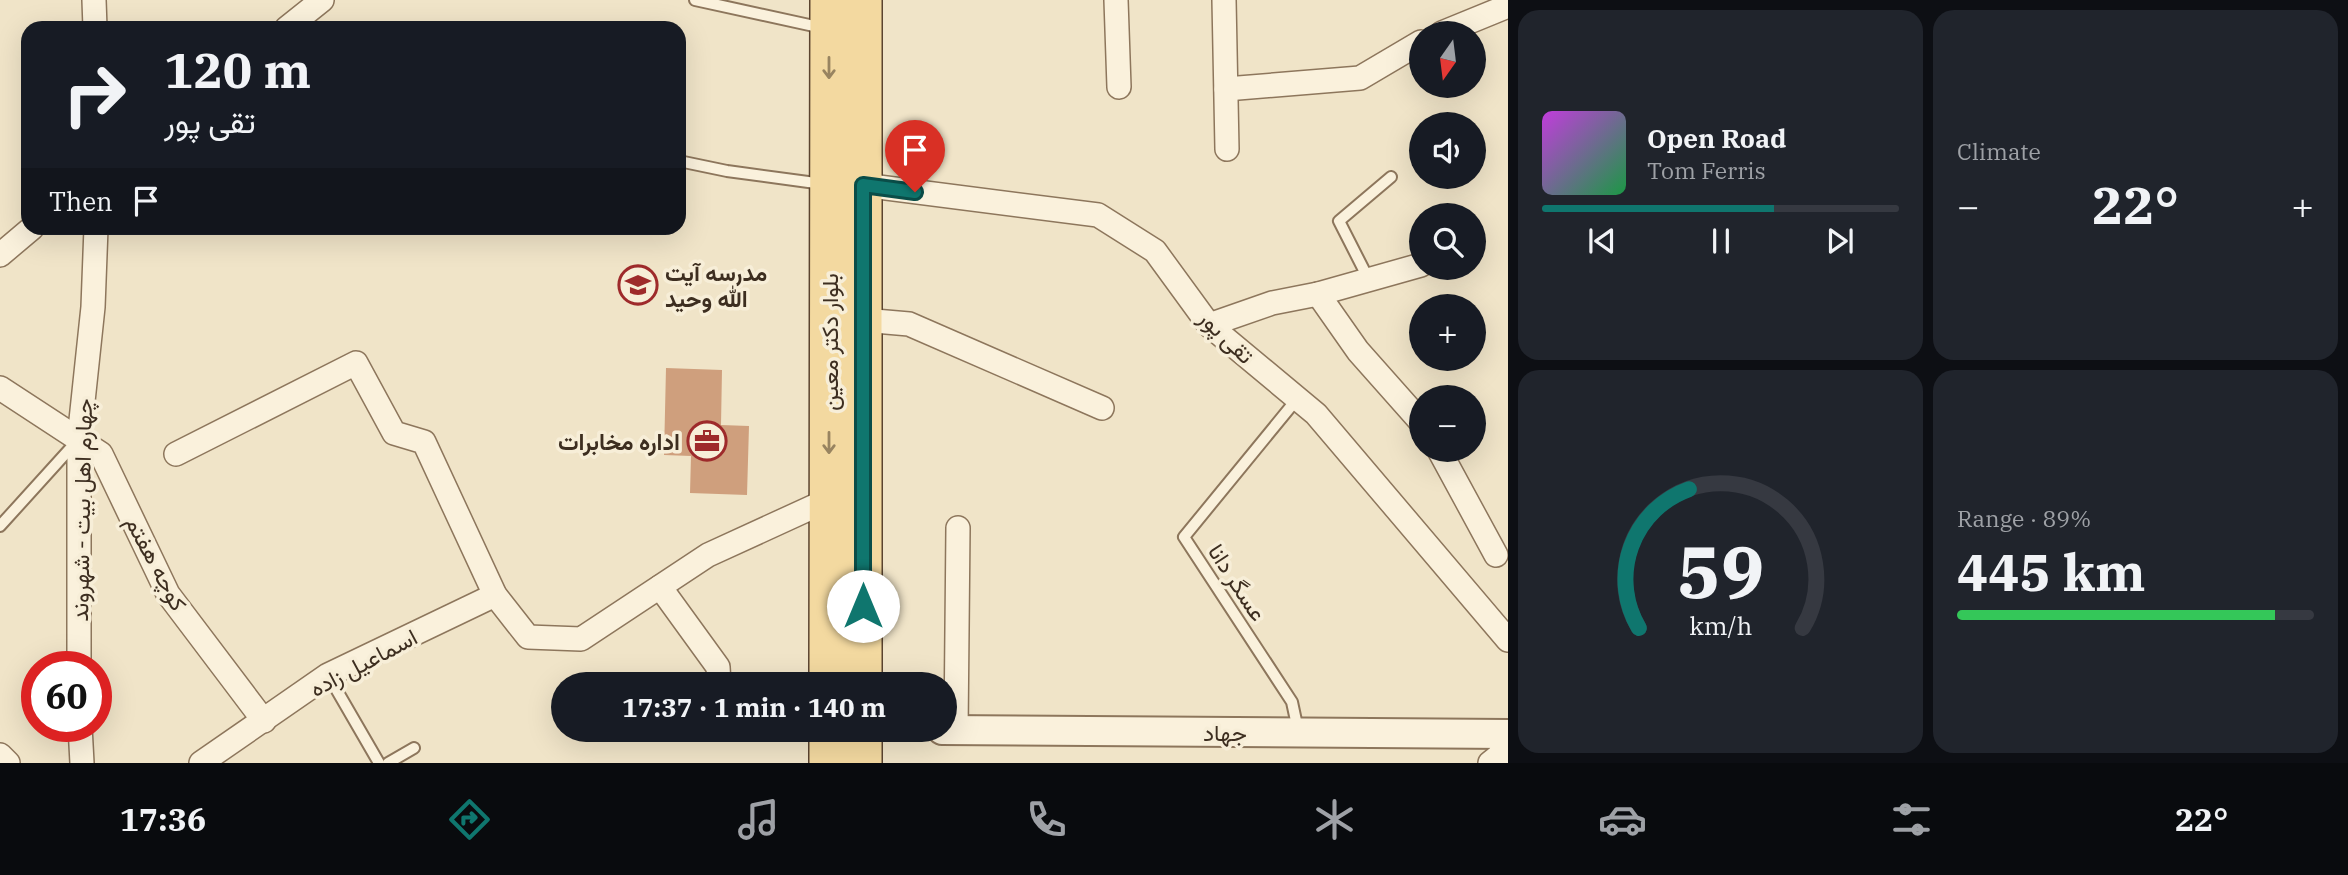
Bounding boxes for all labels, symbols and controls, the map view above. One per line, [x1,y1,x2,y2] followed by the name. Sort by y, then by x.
[1409,21,1486,98] north arrow
[1409,21,1486,462] map controls
[164,38,311,101] text: 120 m
[49,49,140,140] icon: right
[822,56,836,79] one-way arrow
[164,100,256,142] text: تقی پور
[1409,112,1486,189] button: sound
[885,120,945,192] pin
[1647,121,1786,155] text: Open Road
[896,131,934,169] icon: arrive
[1957,136,2041,166] text: Climate
[1647,155,1766,185] text: Tom Ferris
[2092,171,2179,238] text: 22°
[1957,181,1980,230] text: −
[2291,181,2314,230] text: +
[127,182,165,220] icon: arrive
[49,184,113,218] text: Then
[1409,203,1486,280] button: search
[1583,222,1621,260] icon: previous
[1702,222,1740,260] icon: pause
[1821,222,1859,260] icon: next
[665,257,767,314] place label: مدرسه آیت الله وحید
[617,264,659,306] school or university icon: مدرسه آیت الله وحید
[814,273,845,411] street label: بلوار دکتر معین
[1409,294,1486,371] button: +
[1191,302,1261,371] street label: تقی پور
[1409,385,1486,462] button: −
[64,398,100,622] street label: چهارم اهل بیت - شهروند
[686,420,728,462] office icon: اداره مخابرات
[558,426,680,457] place label: اداره مخابرات
[822,431,835,454] one-way arrow
[1957,503,2091,533] text: Range · 89%
[118,510,195,617] street label: کوچه هفتم
[1677,523,1764,618] text: 59
[1201,538,1274,627] street label: عسگر دانا
[1957,538,2146,605] text: 445 km
[826,569,900,643] position arrow
[1689,608,1752,641] text: km/h
[304,621,423,704] street label: اسماعیل زاده
[21,651,112,742] speed limit sign: 60
[622,690,886,724] text: 17:37 · 1 min · 140 m
[1203,717,1247,748] street label: جهاد
[445,795,494,844] icon: directions
[734,795,783,844] icon: music
[1022,795,1071,844] icon: phone
[1310,795,1359,844] icon: climate
[1598,795,1647,844] icon: car
[1887,795,1936,844] icon: filters
[120,798,206,840] text: 17:36
[2175,798,2228,840] text: 22°

